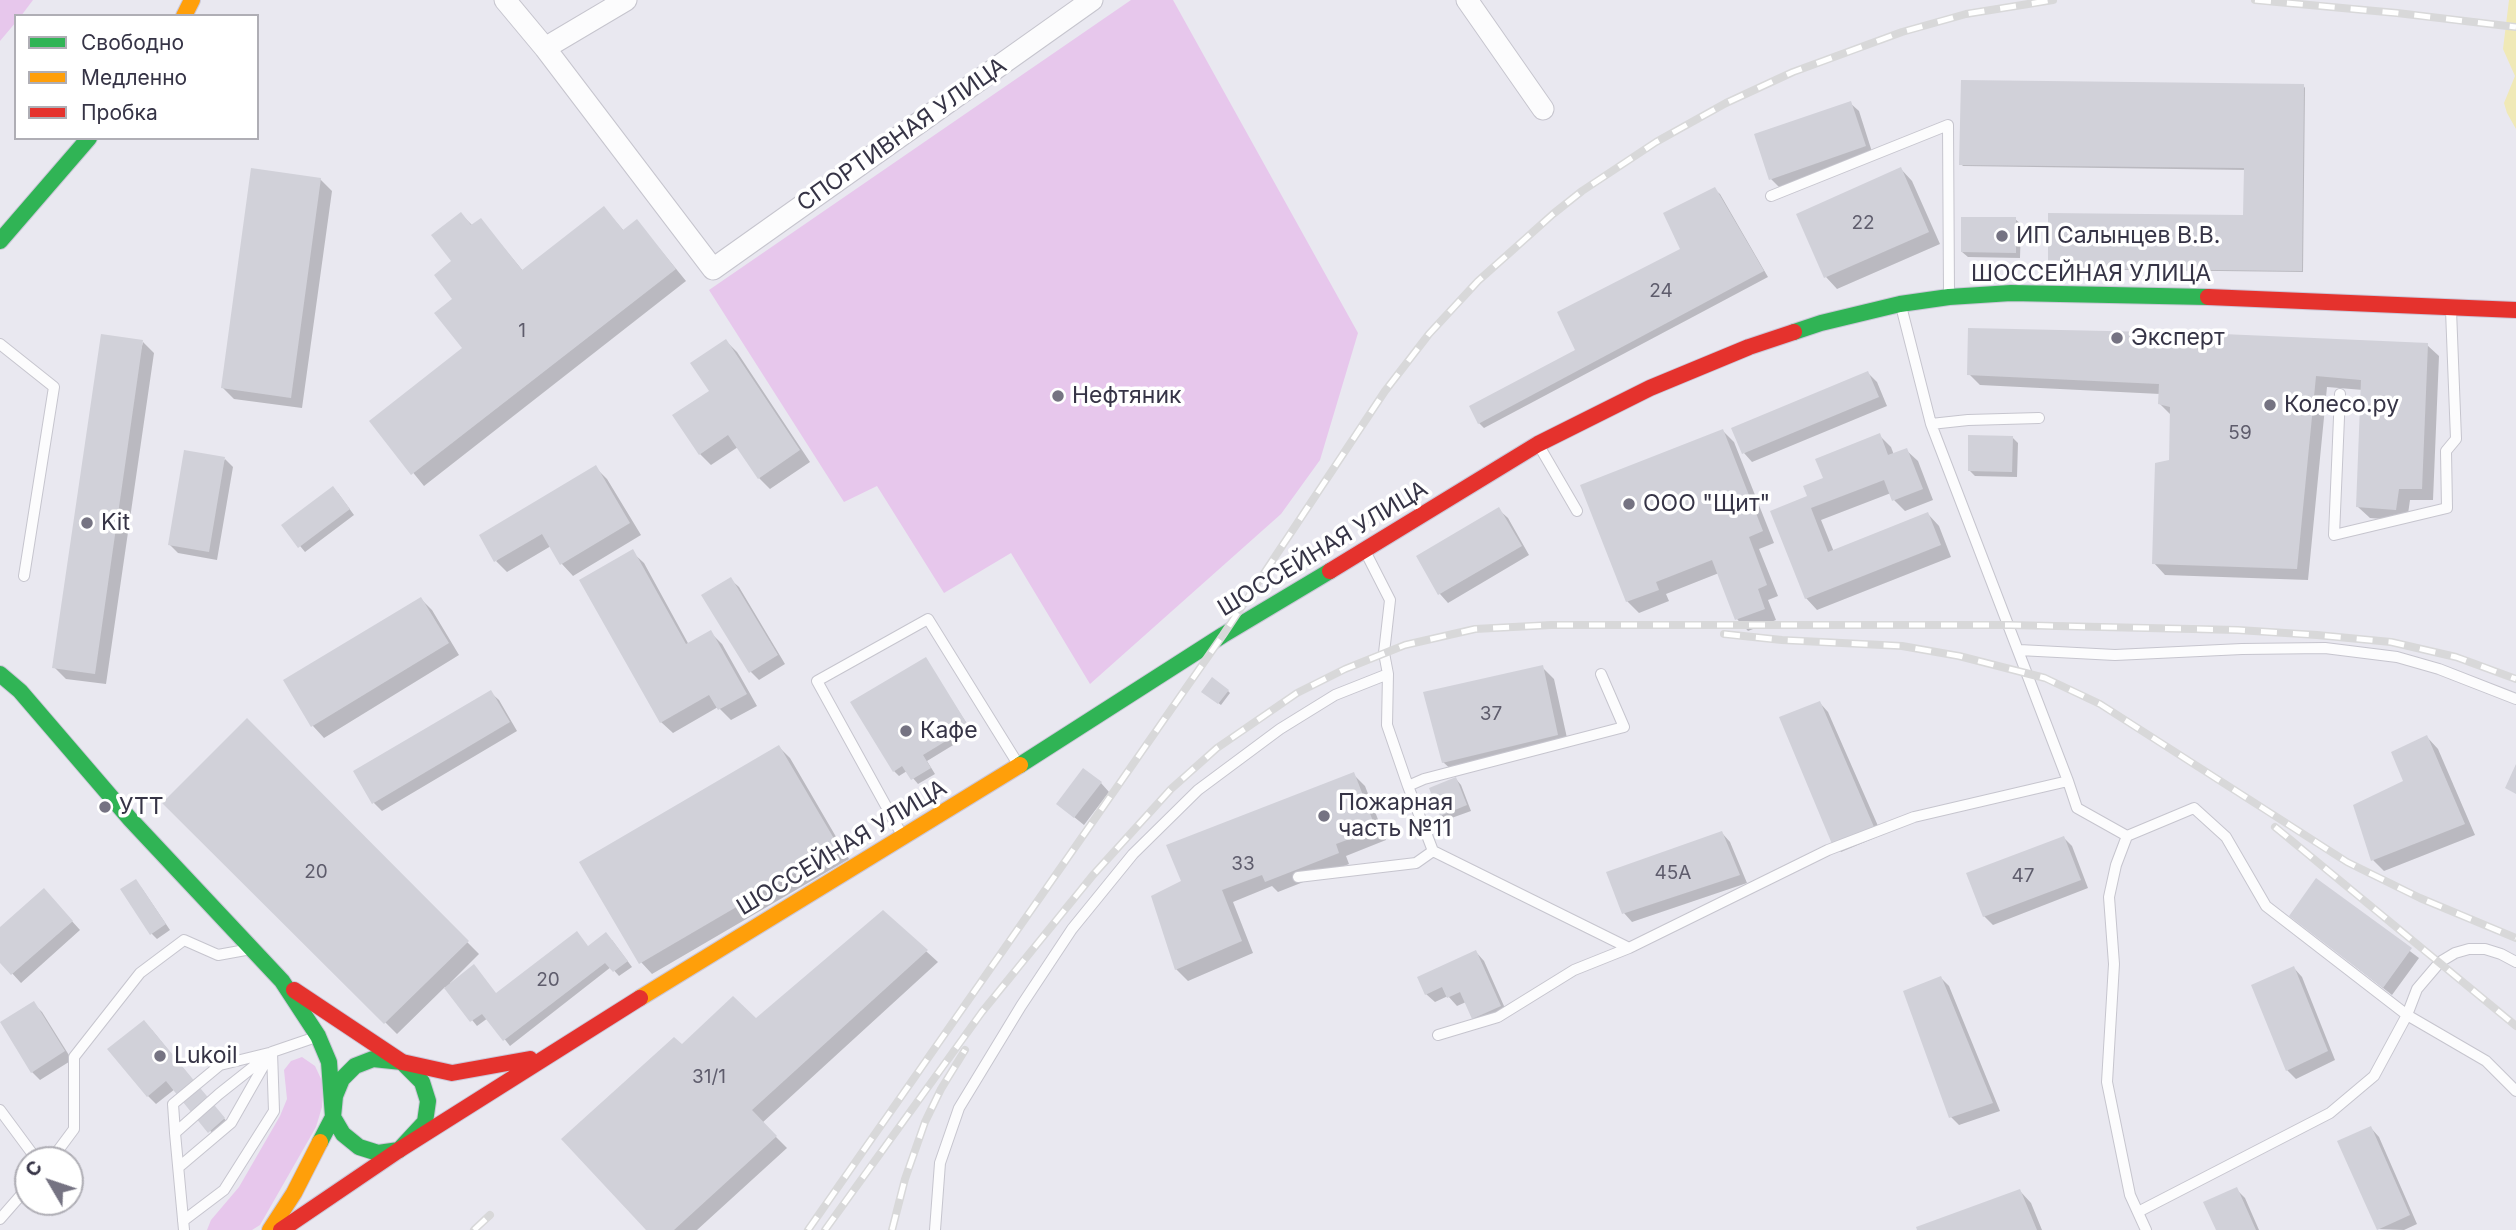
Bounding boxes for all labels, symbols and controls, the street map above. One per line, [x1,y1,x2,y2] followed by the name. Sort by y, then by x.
[14,14,259,140] legend
[81,30,184,55] text: Свободно
[792,52,1012,218] street label: СПОРТИВНАЯ УЛИЦА
[81,65,187,90] text: Медленно
[81,100,158,125] text: Пробка
[1851,212,1875,234] house number: 22
[2016,222,2220,250] place label: ИП Салынцев В.В.
[1994,228,2010,244] marker: ИП Салынцев В.В.
[1971,260,2211,288] street label: ШОССЕЙНАЯ УЛИЦА
[1649,280,1673,302] house number: 24
[518,320,526,342] house number: 1
[2131,324,2225,352] place label: Эксперт
[2109,330,2125,346] marker: Эксперт
[1072,382,1181,410] place label: Нефтяник
[1050,388,1066,404] marker: Нефтяник
[2284,391,2399,419] place label: Колесо.ру
[2262,397,2278,413] marker: Колесо.ру
[2228,422,2252,444] house number: 59
[1213,475,1433,623] street label: ШОССЕЙНАЯ УЛИЦА
[1643,490,1770,518] place label: ООО "Щит"
[1621,496,1637,512] marker: ООО "Щит"
[101,509,130,537] place label: Kit
[79,515,95,531] marker: Kit
[1480,703,1502,725] house number: 37
[920,717,978,745] place label: Кафе
[898,723,914,739] marker: Кафе
[732,774,952,922] street label: ШОССЕЙНАЯ УЛИЦА
[1338,789,1453,843] place label: Пожарная часть №11
[119,793,164,821] place label: УТТ
[97,799,113,815] marker: УТТ
[1316,808,1332,824] marker: Пожарная часть №11
[1231,853,1255,875] house number: 33
[304,861,328,883] house number: 20
[1655,862,1691,884] house number: 45А
[2011,865,2035,887] house number: 47
[536,969,560,991] house number: 20
[174,1042,238,1070] place label: Lukoil
[152,1048,168,1064] marker: Lukoil
[692,1066,726,1088] house number: 31/1
[14,1146,84,1216] north arrow
[20,1156,47,1181] text: С

